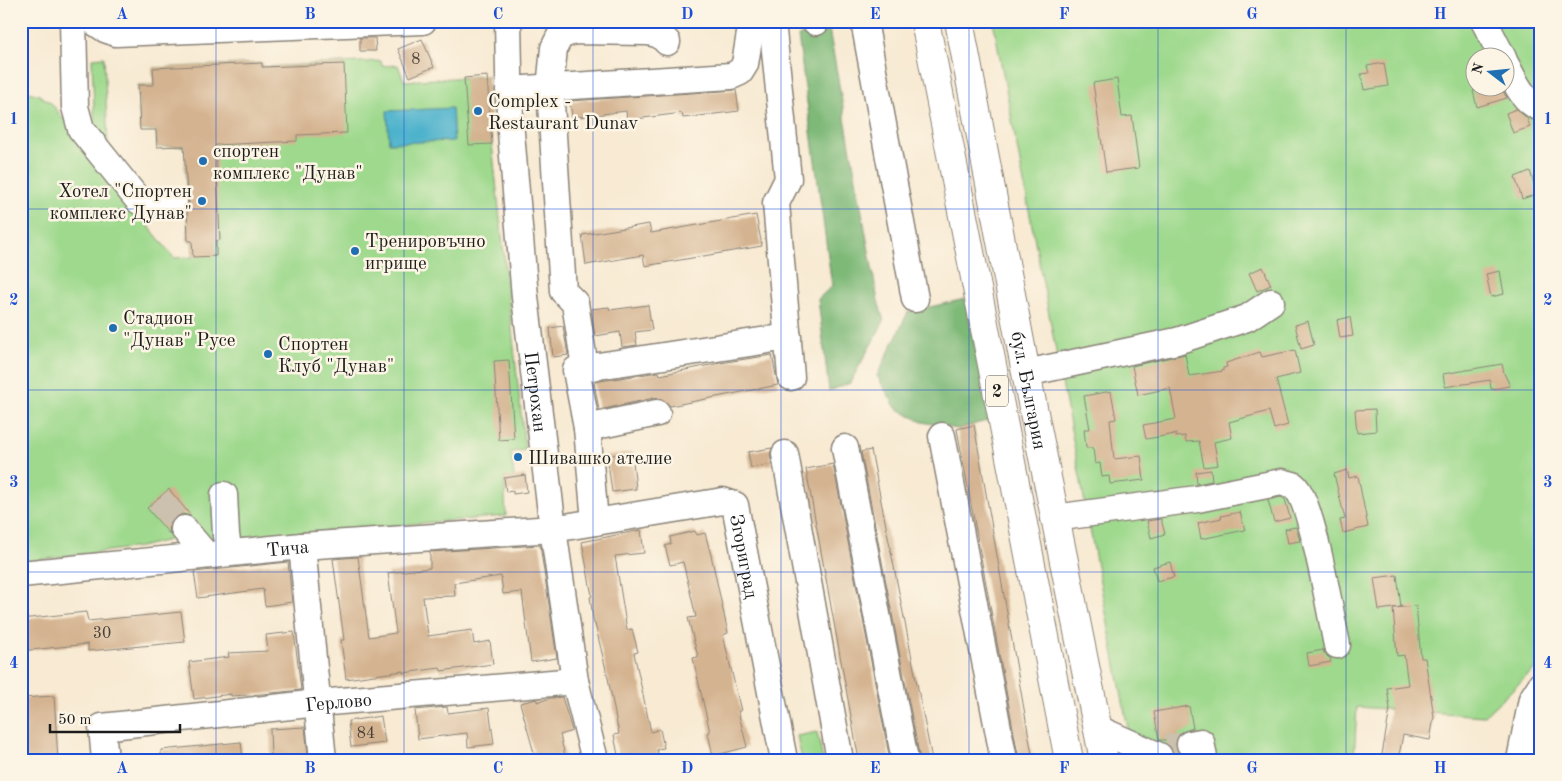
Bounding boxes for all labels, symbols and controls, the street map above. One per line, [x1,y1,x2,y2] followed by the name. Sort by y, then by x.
[116,7,128,23] text: A
[304,7,316,23] text: B
[493,7,503,23] text: C
[681,7,693,23] text: D
[869,7,881,23] text: E
[1059,7,1070,23] text: F
[1246,7,1258,23] text: G
[1433,7,1447,23] text: H
[1464,48,1514,98] north arrow
[411,52,421,68] house number: 8
[1470,61,1487,76] text: N
[488,93,638,134] place label: Complex - Restaurant Dunav
[472,105,484,117] marker: Complex - Restaurant Dunav
[9,112,19,128] text: 1
[1543,112,1553,128] text: 1
[213,143,363,184] place label: спортен комплекс "Дунав"
[197,155,209,167] marker: спортен комплекс "Дунав"
[50,183,192,224] place label: Хотел "Спортен комплекс Дунав"
[196,195,208,207] marker: Хотел "Спортен комплекс Дунав"
[365,233,486,274] place label: Тренировъчно игрище
[349,245,361,257] marker: Тренировъчно игрище
[9,293,19,309] text: 2
[1543,293,1553,309] text: 2
[123,310,235,351] place label: Стадион "Дунав" Русе
[107,322,119,334] marker: Стадион "Дунав" Русе
[1006,330,1048,452] street label: бул. България
[278,336,394,377] place label: Спортен Клуб "Дунав"
[262,348,274,360] marker: Спортен Клуб "Дунав"
[520,350,548,433] street label: Петрохан
[986,376,1008,406] road number: 2
[528,450,672,469] place label: Шивашко ателие
[512,451,524,463] marker: Шивашко ателие
[9,475,19,491] text: 3
[1543,475,1553,491] text: 3
[725,513,760,601] street label: Згориград
[266,539,310,561] street label: Тича
[93,626,111,642] house number: 30
[9,656,19,672] text: 4
[1543,656,1553,672] text: 4
[304,691,373,716] street label: Герлово
[50,701,180,733] scale bar
[58,713,92,728] text: 50 m
[357,726,375,742] house number: 84
[116,761,128,777] text: A
[304,761,316,777] text: B
[493,761,503,777] text: C
[681,761,693,777] text: D
[869,761,881,777] text: E
[1059,761,1070,777] text: F
[1246,761,1258,777] text: G
[1433,761,1447,777] text: H

